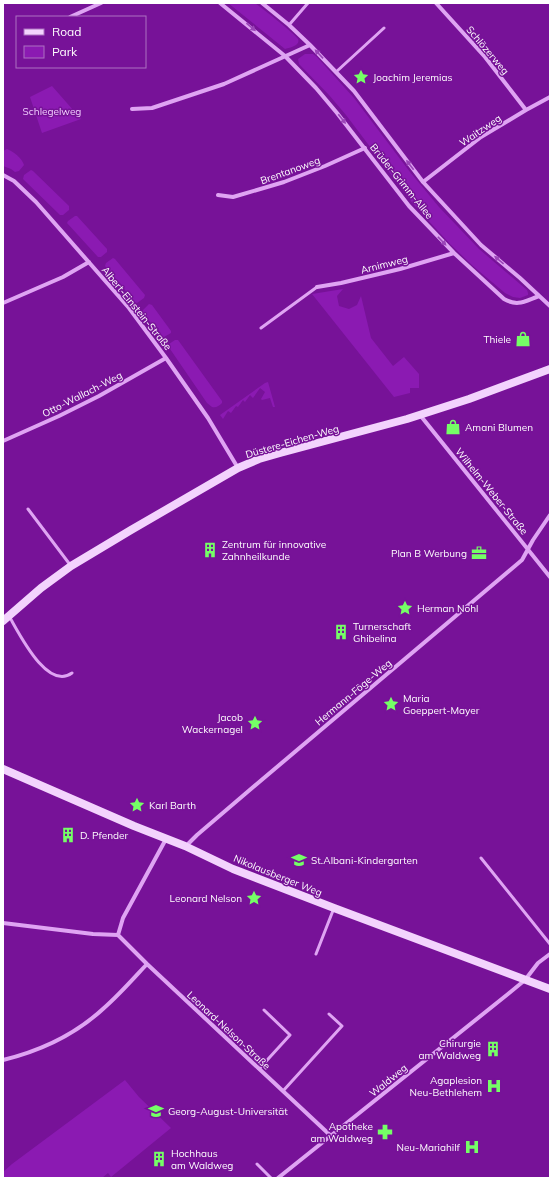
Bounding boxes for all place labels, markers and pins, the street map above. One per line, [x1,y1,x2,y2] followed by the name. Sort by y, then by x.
[352,68,370,86] place icon: Joachim Jeremias
[373,71,452,84] place label: Joachim Jeremias
[514,330,532,348] shop icon: Thiele
[483,333,511,346] place label: Thiele
[444,418,462,436] shop icon: Amani Blumen
[465,421,533,434] place label: Amani Blumen
[222,538,326,563] place label: Zentrum für innovative Zahnheilkunde
[201,541,219,559] building icon: Zentrum für innovative Zahnheilkunde
[470,544,488,562] office icon: Plan B Werbung
[391,547,467,560] place label: Plan B Werbung
[396,599,414,617] place icon: Herman Nohl
[417,602,478,615] place label: Herman Nohl
[353,620,412,645] place label: Turnerschaft Ghibelina
[332,623,350,641] building icon: Turnerschaft Ghibelina
[403,692,480,717] place label: Maria Goeppert-Mayer
[382,695,400,713] place icon: Maria Goeppert-Mayer
[182,711,243,736] place label: Jacob Wackernagel
[246,714,264,732] place icon: Jacob Wackernagel
[128,796,146,814] place icon: Karl Barth
[149,799,196,812] place label: Karl Barth
[59,826,77,844] building icon: D. Pfender
[80,829,128,842] place label: D. Pfender
[290,851,308,869] school or university icon: St.Albani-Kindergarten
[311,854,418,867] place label: St.Albani-Kindergarten
[245,889,263,907] place icon: Leonard Nelson
[170,892,242,905] place label: Leonard Nelson
[419,1037,481,1062] place label: Chirurgie am Waldweg
[484,1040,502,1058] building icon: Chirurgie am Waldweg
[410,1074,482,1099] place label: Agaplesion Neu-Bethlehem
[485,1077,503,1095] hospital icon: Agaplesion Neu-Bethlehem
[147,1102,165,1120] school or university icon: Georg-August-Universität
[168,1105,288,1118] place label: Georg-August-Universität
[311,1120,373,1145] place label: Apotheke am Waldweg
[376,1123,394,1141] pharmacy icon: Apotheke am Waldweg
[463,1138,481,1156] hospital icon: Neu-Mariahilf
[396,1141,461,1154] place label: Neu-Mariahilf
[171,1147,233,1172] place label: Hochhaus am Waldweg
[150,1150,168,1168] building icon: Hochhaus am Waldweg

